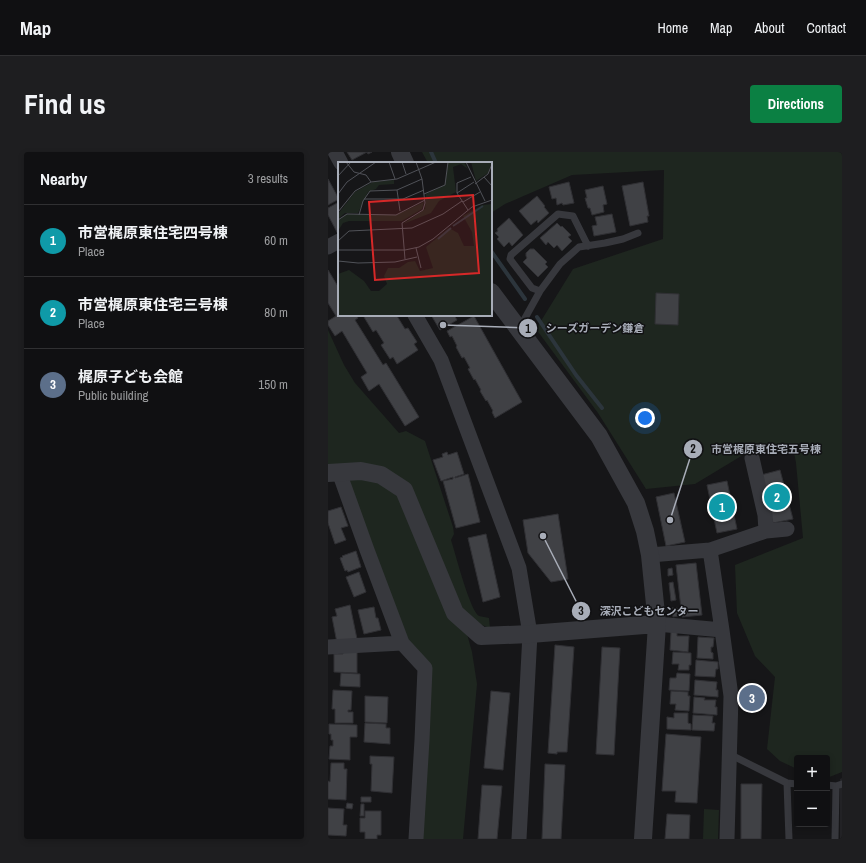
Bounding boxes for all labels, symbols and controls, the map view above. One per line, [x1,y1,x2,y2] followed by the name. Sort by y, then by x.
[20,15,51,41] text: Map
[657,19,688,37] text: Home
[710,19,732,37] text: Map
[754,19,784,37] text: About
[806,19,846,37] text: Contact
[24,85,106,123] text: Find us
[750,85,842,123] button: Directions
[338,162,492,316] inset map
[40,167,87,190] text: Nearby
[248,170,288,187] text: 3 results
[78,222,228,243] text: 市営梶原東住宅四号棟
[50,232,56,249] text: 1
[264,232,288,249] text: 60 m
[78,243,105,260] text: Place
[78,294,228,315] text: 市営梶原東住宅三号棟
[50,304,56,321] text: 2
[264,304,288,321] text: 80 m
[78,315,105,332] text: Place
[518,317,653,340] callout: シーズガーデン鎌倉
[525,321,531,337] text: 1
[546,321,644,335] text: シーズガーデン鎌倉
[78,366,183,387] text: 梶原子ども会館
[50,376,56,393] text: 3
[258,376,288,393] text: 150 m
[78,387,149,404] text: Public building
[635,408,655,428] your location
[683,438,829,461] callout: 市営梶原東住宅五号棟
[690,441,696,457] text: 2
[711,442,821,456] text: 市営梶原東住宅五号棟
[764,482,790,512] pin: 2
[709,492,735,522] pin: 1
[571,599,706,622] callout: 深沢こどもセンター
[578,603,584,619] text: 3
[600,604,699,618] text: 深沢こどもセンター
[739,683,765,713] pin: 3
[794,755,830,827] map controls
[794,755,830,791] button: +
[794,791,830,827] button: −

